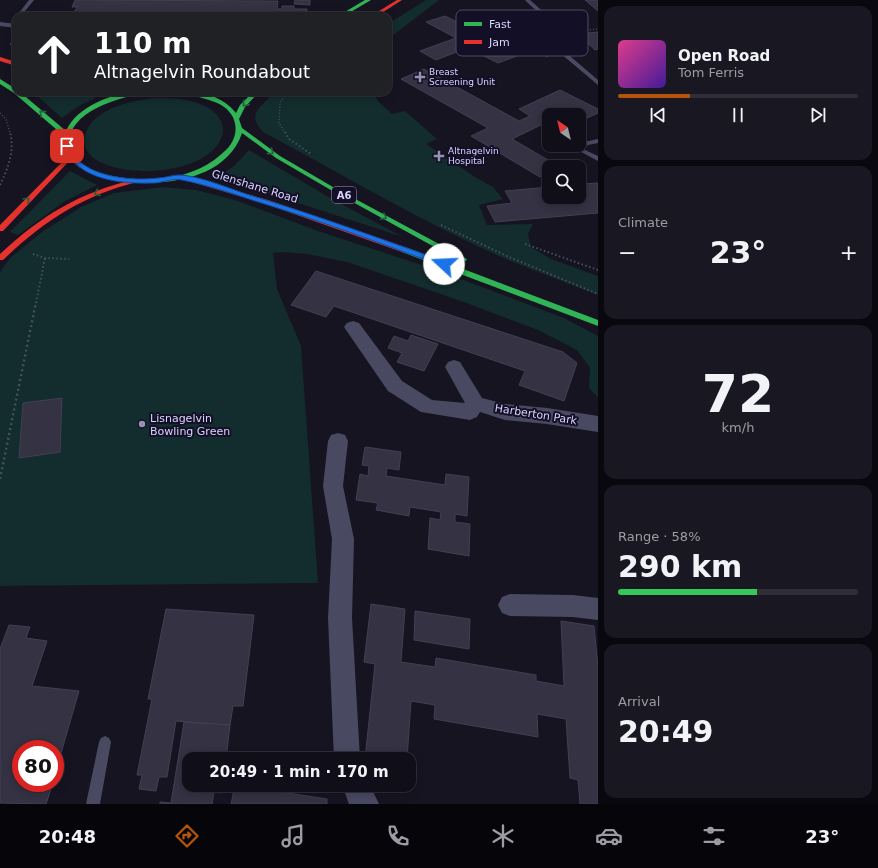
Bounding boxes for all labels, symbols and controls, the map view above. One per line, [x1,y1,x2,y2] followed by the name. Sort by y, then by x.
[456,10,588,56] legend
[489,18,512,31] text: Fast
[94,27,191,60] text: 110 m
[28,28,80,80] icon: ahead
[488,36,510,49] text: Jam
[678,47,770,65] text: Open Road
[94,61,310,82] text: Altnagelvin Roundabout
[678,65,744,80] text: Tom Ferris
[429,67,496,87] place label: Breast Screening Unit
[414,71,426,83] marker: Breast Screening Unit
[243,99,250,107] one-way arrow
[647,104,669,126] icon: previous
[727,104,749,126] icon: pause
[807,104,829,126] icon: next
[542,108,586,152] north arrow
[542,108,586,204] map controls
[40,111,47,118] one-way arrow
[50,129,84,163] pin
[56,135,78,157] icon: arrive
[448,146,499,166] place label: Altnagelvin Hospital
[267,147,274,155] one-way arrow
[433,150,445,162] marker: Altnagelvin Hospital
[542,160,586,204] button: search
[210,167,300,206] street label: Glenshane Road
[332,187,356,203] road number: A6
[94,188,101,196] one-way arrow
[22,197,30,205] one-way arrow
[380,212,387,219] one-way arrow
[618,215,668,230] text: Climate
[710,235,766,270] text: 23°
[618,240,636,265] text: −
[840,240,858,265] text: +
[423,243,465,285] position arrow
[702,364,774,424] text: 72
[494,402,579,428] street label: Harberton Park
[150,412,230,438] place label: Lisnagelvin Bowling Green
[137,419,147,429] marker: Lisnagelvin Bowling Green
[722,420,754,435] text: km/h
[618,529,701,544] text: Range · 58%
[618,549,742,584] text: 290 km
[618,694,660,709] text: Arrival
[618,714,714,749] text: 20:49
[12,740,64,792] speed limit sign: 80
[209,763,389,781] text: 20:49 · 1 min · 170 m
[173,822,201,850] icon: directions
[279,822,307,850] icon: music
[384,822,412,850] icon: phone
[489,822,517,850] icon: climate
[595,822,623,850] icon: car
[700,822,728,850] icon: filters
[39,826,96,847] text: 20:48
[805,826,839,847] text: 23°

